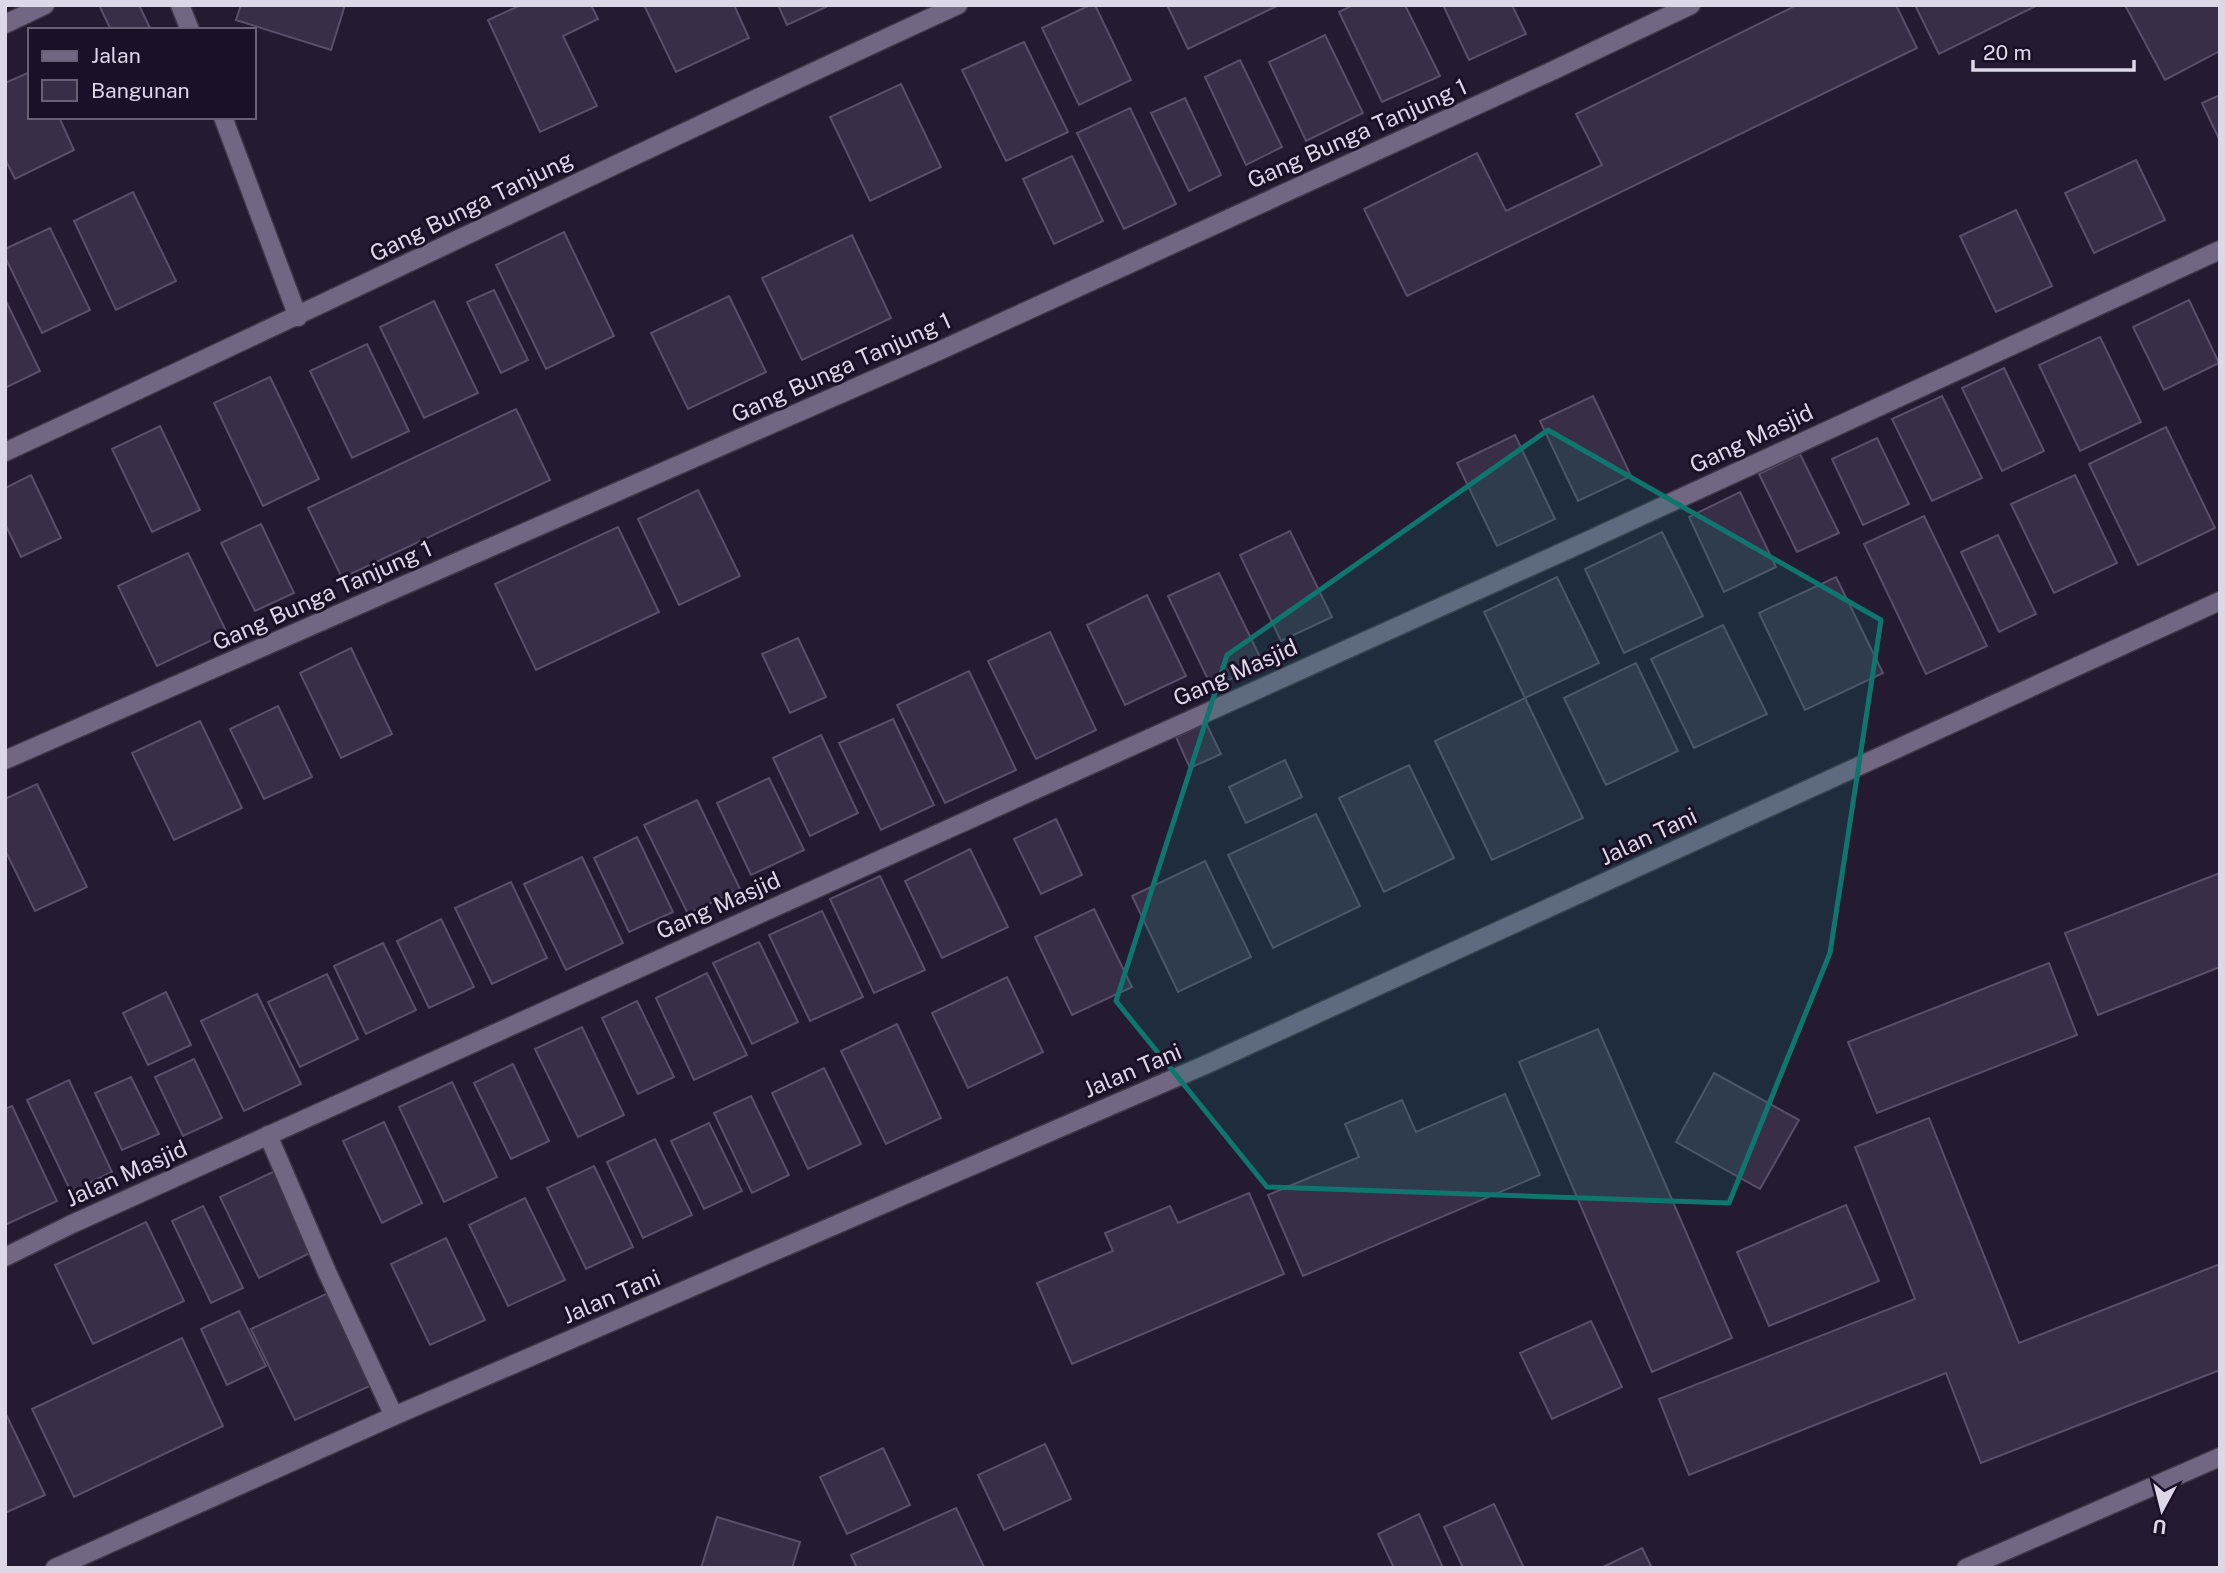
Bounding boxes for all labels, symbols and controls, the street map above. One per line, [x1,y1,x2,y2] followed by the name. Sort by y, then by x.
[28,28,256,119] legend
[1973,28,2134,72] scale bar
[1983,40,2032,65] text: 20 m
[91,43,141,68] text: Jalan
[1243,72,1471,194] street label: Gang Bunga Tanjung 1
[91,78,190,103] text: Bangunan
[365,145,577,267] street label: Gang Bunga Tanjung
[727,306,955,428] street label: Gang Bunga Tanjung 1
[1685,398,1817,478] street label: Gang Masjid
[208,534,436,656] street label: Gang Bunga Tanjung 1
[1169,633,1301,711] street label: Gang Masjid
[1595,802,1701,870] street label: Jalan Tani
[652,866,784,944] street label: Gang Masjid
[1079,1037,1185,1103] street label: Jalan Tani
[61,1134,191,1212] street label: Jalan Masjid
[558,1263,664,1329] street label: Jalan Tani
[2127,1475,2197,1545] north arrow
[2152,1515,2168,1539] text: U

